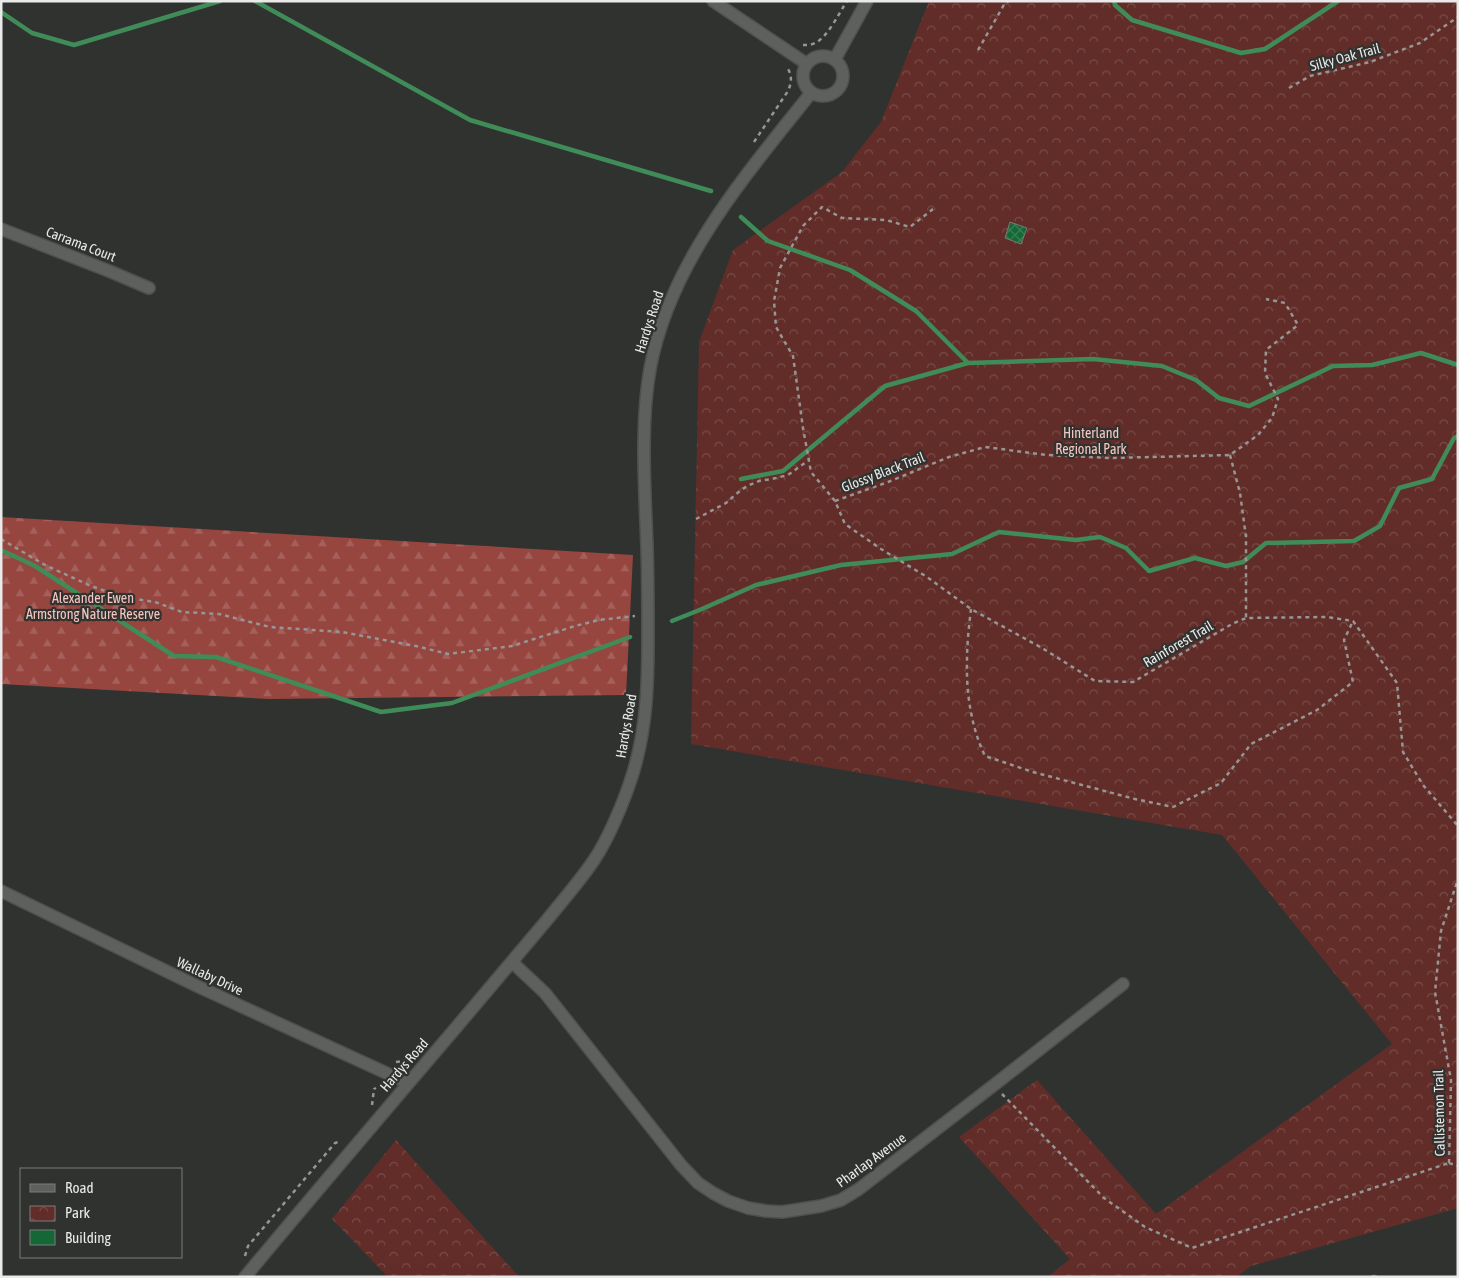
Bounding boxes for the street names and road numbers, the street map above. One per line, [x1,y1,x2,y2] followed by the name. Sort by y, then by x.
[1308,40,1382,74] street label: Silky Oak Trail
[44,223,118,265] street label: Carrama Court
[631,289,667,355] street label: Hardys Road
[839,449,927,495] street label: Glossy Black Trail
[1140,617,1216,670] street label: Rainforest Trail
[612,693,640,759] street label: Hardys Road
[174,954,246,998] street label: Wallaby Drive
[377,1035,431,1095] street label: Hardys Road
[1430,1069,1448,1156] street label: Callistemon Trail
[833,1129,909,1191] street label: Pharlap Avenue

